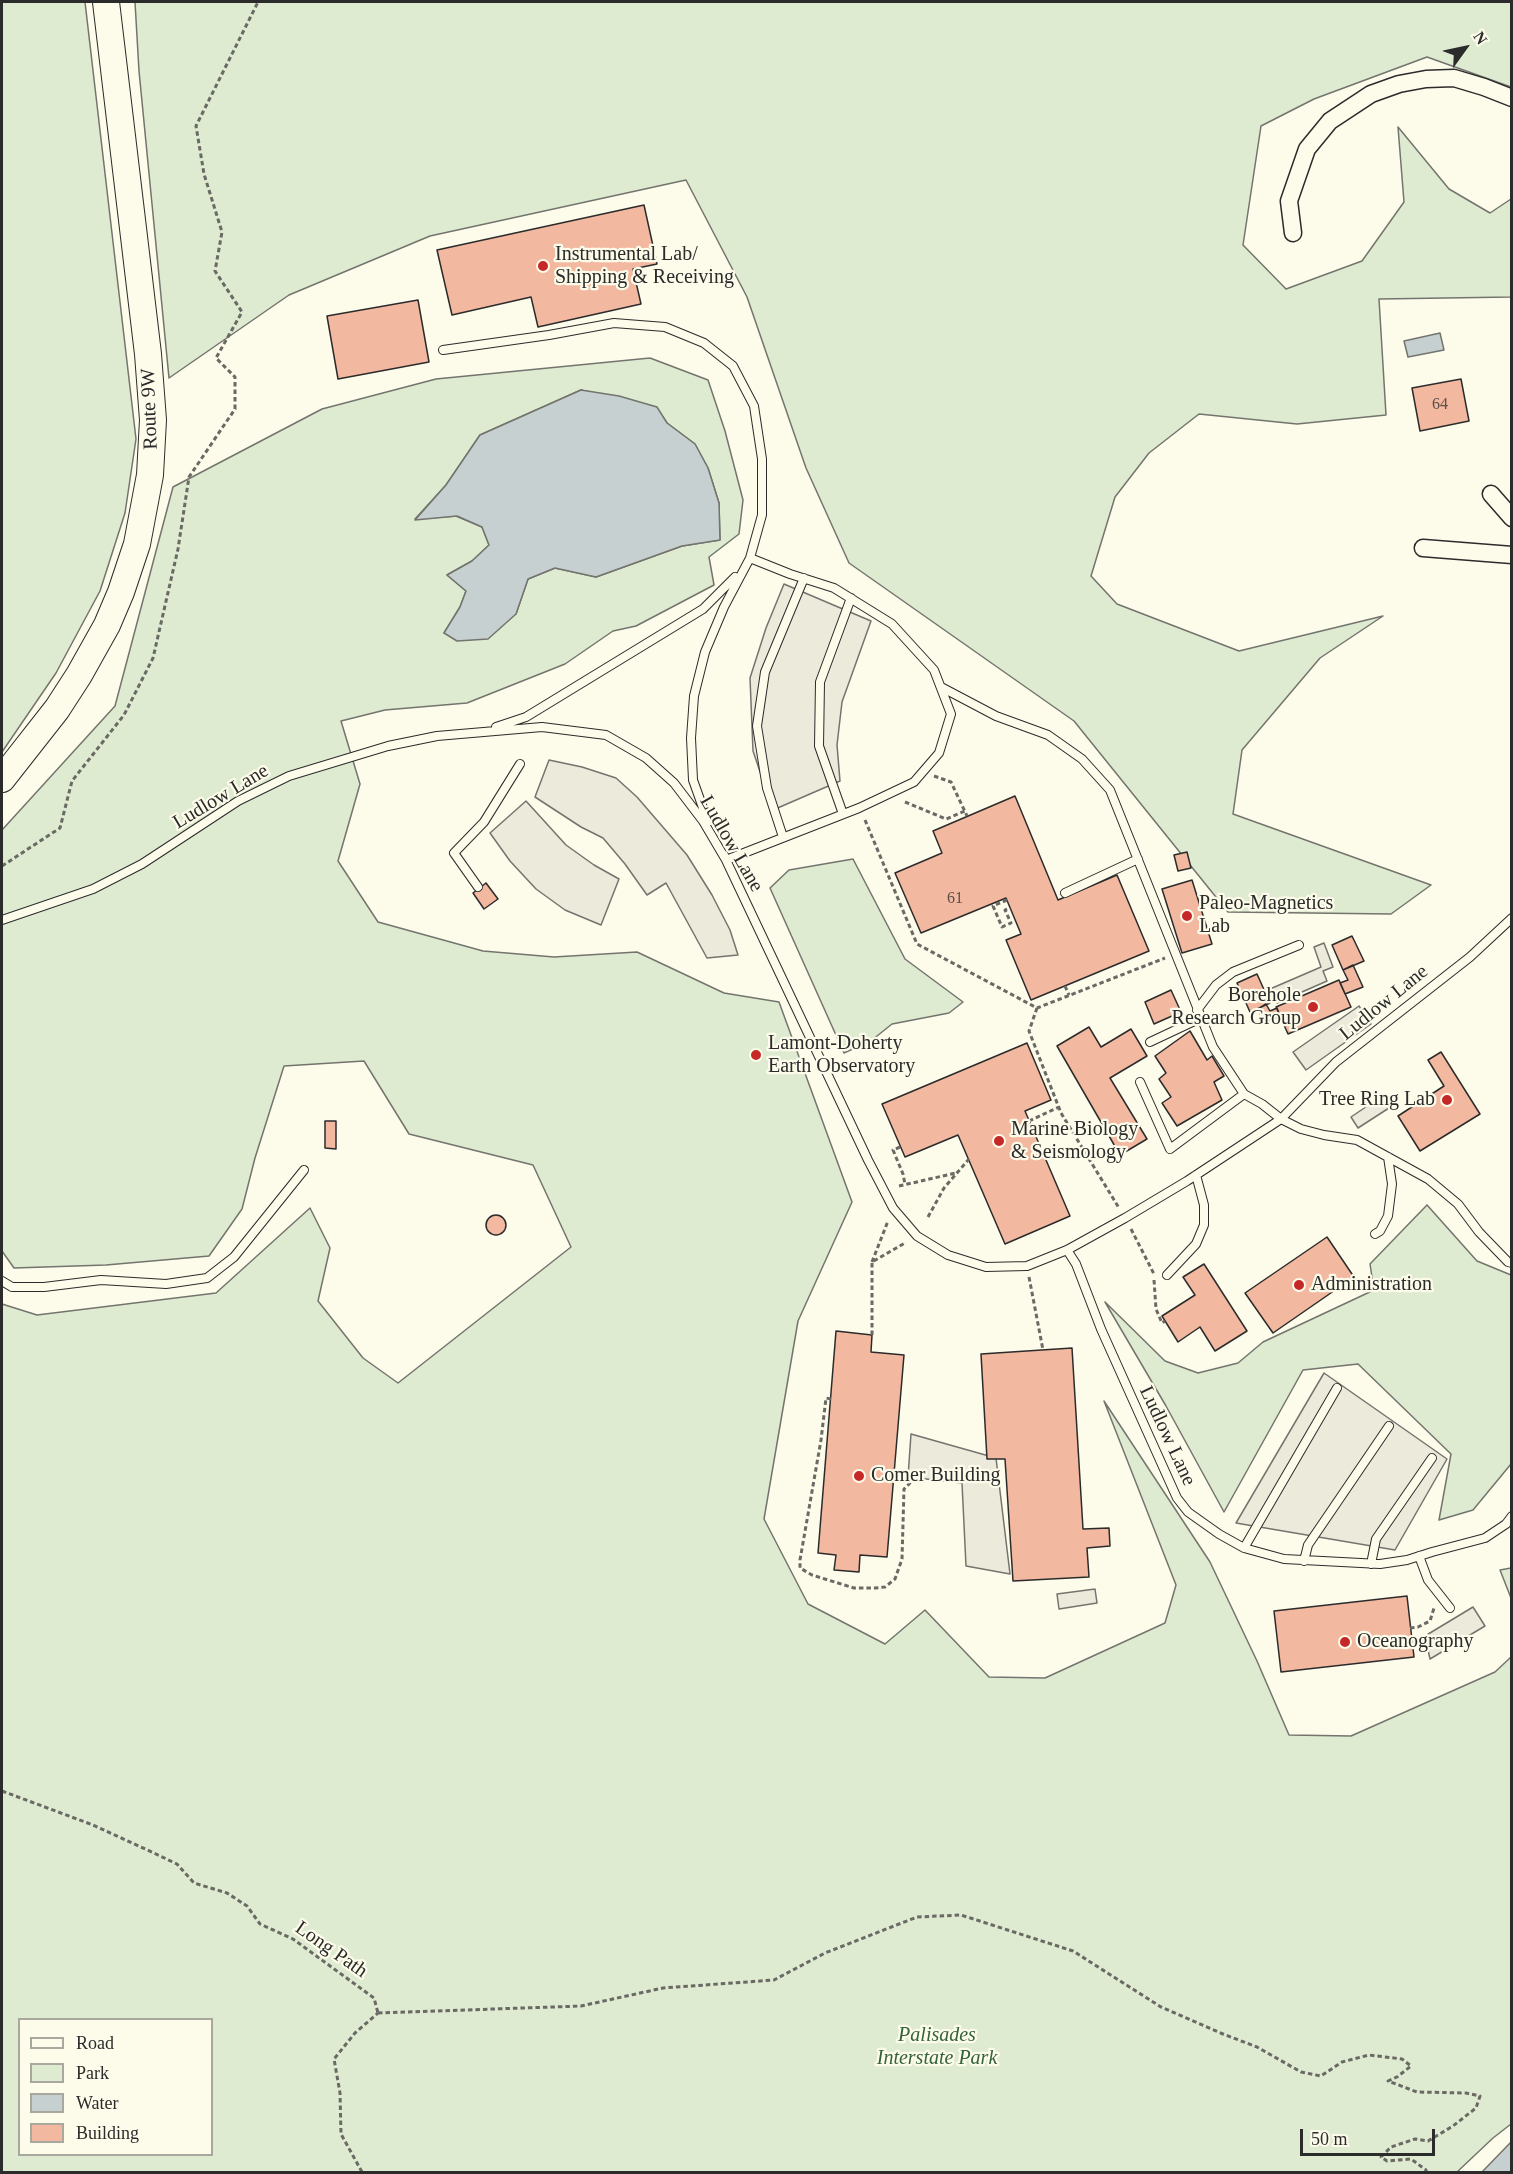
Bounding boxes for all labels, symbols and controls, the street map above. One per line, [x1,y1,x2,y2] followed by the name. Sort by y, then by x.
[1435,18,1495,78] north arrow
[1470,28,1491,47] text: N
[555,243,734,290] place label: Instrumental Lab/ Shipping & Receiving
[536,259,550,273] marker: Instrumental Lab/ Shipping & Receiving
[137,368,163,450] street label: Route 9W
[1432,395,1448,415] house number: 64
[169,759,273,835] street label: Ludlow Lane
[694,792,768,896] street label: Ludlow Lane
[947,889,963,909] house number: 61
[1199,892,1333,939] place label: Paleo-Magnetics Lab
[1180,909,1194,923] marker: Paleo-Magnetics Lab
[1335,960,1433,1046] street label: Ludlow Lane
[1172,984,1301,1031] place label: Borehole Research Group
[1306,1000,1320,1014] marker: Borehole Research Group
[768,1032,915,1079] place label: Lamont-Doherty Earth Observatory
[749,1048,763,1062] marker: Lamont-Doherty Earth Observatory
[1319,1088,1435,1112] place label: Tree Ring Lab
[1440,1093,1454,1107] marker: Tree Ring Lab
[1011,1118,1138,1165] place label: Marine Biology & Seismology
[992,1134,1006,1148] marker: Marine Biology & Seismology
[1311,1273,1432,1297] place label: Administration
[1292,1278,1306,1292] marker: Administration
[1133,1382,1201,1490] street label: Ludlow Lane
[871,1464,1000,1488] place label: Comer Building
[852,1469,866,1483] marker: Comer Building
[1357,1630,1474,1654] place label: Oceanography
[1338,1635,1352,1649] marker: Oceanography
[290,1916,372,1984] street label: Long Path
[18,2018,213,2156] legend
[877,2024,997,2071] park label: Palisades Interstate Park
[76,2033,114,2053] text: Road
[76,2063,109,2083] text: Park
[76,2093,119,2113] text: Water
[1303,2117,1438,2155] scale bar
[76,2123,139,2143] text: Building
[1311,2129,1348,2149] text: 50 m

